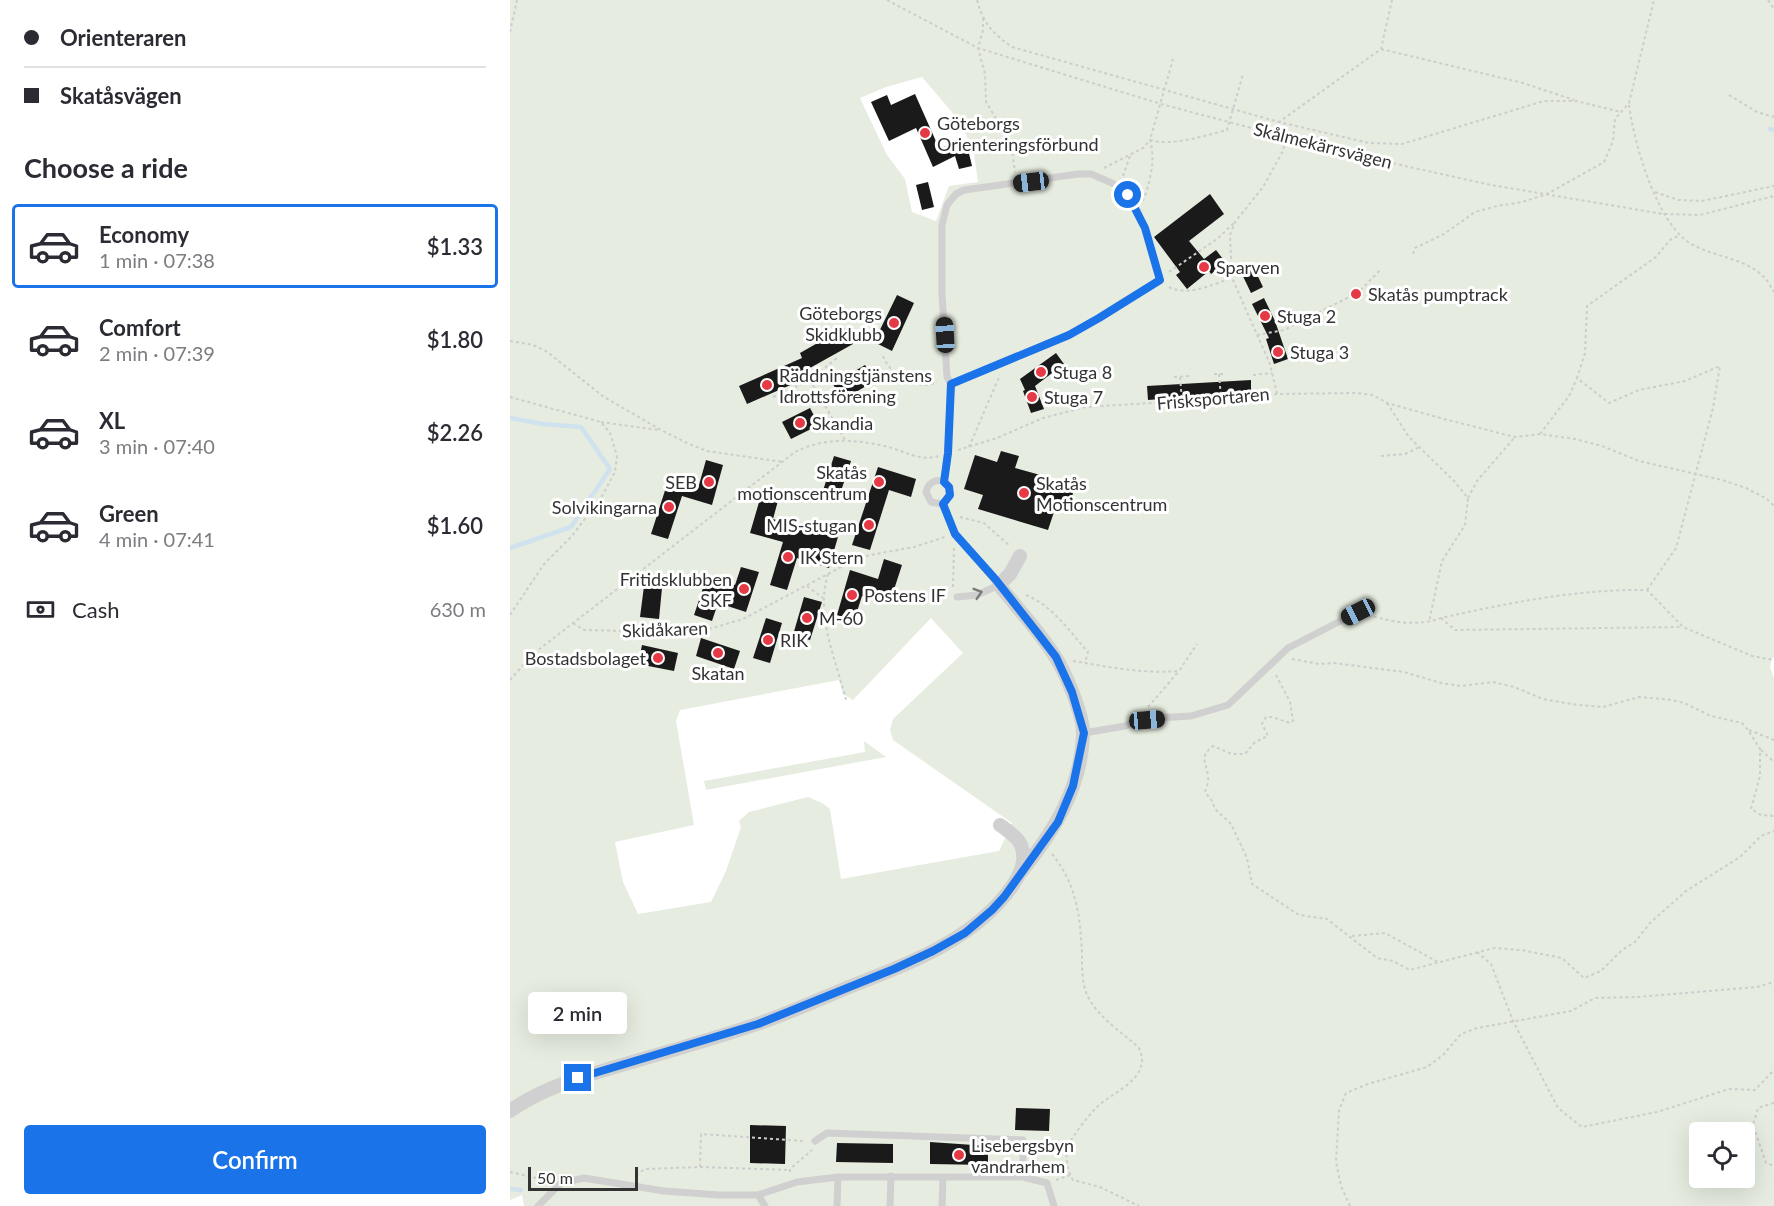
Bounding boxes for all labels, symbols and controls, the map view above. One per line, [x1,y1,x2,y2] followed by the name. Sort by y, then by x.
[60,24,187,51] text: Orienteraren
[60,82,182,109] text: Skatåsvägen
[937,112,1099,155] place label: Göteborgs Orienteringsförbund
[1252,117,1394,173] street label: Skålmekärrsvägen
[918,126,932,140] marker: Göteborgs Orienteringsförbund
[24,151,188,184] text: Choose a ride
[1012,171,1050,193] car
[1114,181,1141,208] route start
[27,219,81,273] icon: car
[99,221,189,248] text: Economy
[427,233,483,260] text: $1.33
[99,248,215,272] text: 1 min · 07:38
[1216,256,1280,278] place label: Sparven
[1197,260,1211,274] marker: Sparven
[1368,283,1509,305] place label: Skatås pumptrack
[1349,287,1363,301] marker: Skatås pumptrack
[799,302,882,345] place label: Göteborgs Skidklubb
[1277,305,1336,327] place label: Stuga 2
[1258,309,1272,323] marker: Stuga 2
[27,312,81,366] icon: car
[99,314,181,341] text: Comfort
[887,316,901,330] marker: Göteborgs Skidklubb
[935,317,955,353] car
[427,326,483,353] text: $1.80
[99,341,215,365] text: 2 min · 07:39
[1290,341,1349,363] place label: Stuga 3
[1271,345,1285,359] marker: Stuga 3
[1053,361,1112,383] place label: Stuga 8
[779,364,932,407] place label: Räddningstjänstens Idrottsförening
[1034,365,1048,379] marker: Stuga 8
[760,378,774,392] marker: Räddningstjänstens Idrottsförening
[1156,382,1270,414] street label: Frisksportaren
[1044,386,1103,408] place label: Stuga 7
[1025,390,1039,404] marker: Stuga 7
[27,405,81,459] icon: car
[99,407,125,434] text: XL
[812,412,873,434] place label: Skandia
[793,416,807,430] marker: Skandia
[427,419,483,446] text: $2.26
[99,434,215,458] text: 3 min · 07:40
[737,461,867,504] place label: Skatås motionscentrum
[665,471,697,493] place label: SEB
[1036,472,1167,515] place label: Skatås Motionscentrum
[702,475,716,489] marker: SEB
[872,475,886,489] marker: Skatås motionscentrum
[1017,486,1031,500] marker: Skatås Motionscentrum
[552,496,657,518] place label: Solvikingarna
[27,498,81,552] icon: car
[99,500,159,527] text: Green
[662,500,676,514] marker: Solvikingarna
[427,512,483,539] text: $1.60
[766,514,857,536] place label: MIS-stugan
[862,518,876,532] marker: MIS-stugan
[99,527,215,551] text: 4 min · 07:41
[800,546,863,568] place label: IK Stern
[781,550,795,564] marker: IK Stern
[620,568,732,611] place label: Fritidsklubben SKF
[737,582,751,596] marker: Fritidsklubben SKF
[864,584,946,606] place label: Postens IF
[845,588,859,602] marker: Postens IF
[972,588,983,600] one-way arrow
[24,593,57,626] icon: cash
[72,596,119,623] text: Cash
[1338,596,1378,628] car
[430,597,486,621] text: 630 m
[819,607,863,629] place label: M-60
[800,611,814,625] marker: M-60
[622,617,708,641] street label: Skidåkaren
[780,629,808,651] place label: RIK
[761,633,775,647] marker: RIK
[711,646,725,660] marker: Skatan
[525,647,647,669] place label: Bostadsbolaget
[651,651,665,665] marker: Bostadsbolaget
[691,662,745,684] place label: Skatan
[1128,709,1166,731] car
[529,991,628,1033] callout: 2 min
[553,1001,602,1025] text: 2 min
[564,1064,591,1091] route end
[1689,1122,1755,1188] map controls
[1689,1122,1755,1188] button: locate
[24,1125,486,1194] button: Confirm
[971,1134,1074,1177] place label: Lisebergsbyn vandrarhem
[952,1148,966,1162] marker: Lisebergsbyn vandrarhem
[528,1164,638,1192] scale bar
[537,1168,573,1187] text: 50 m

